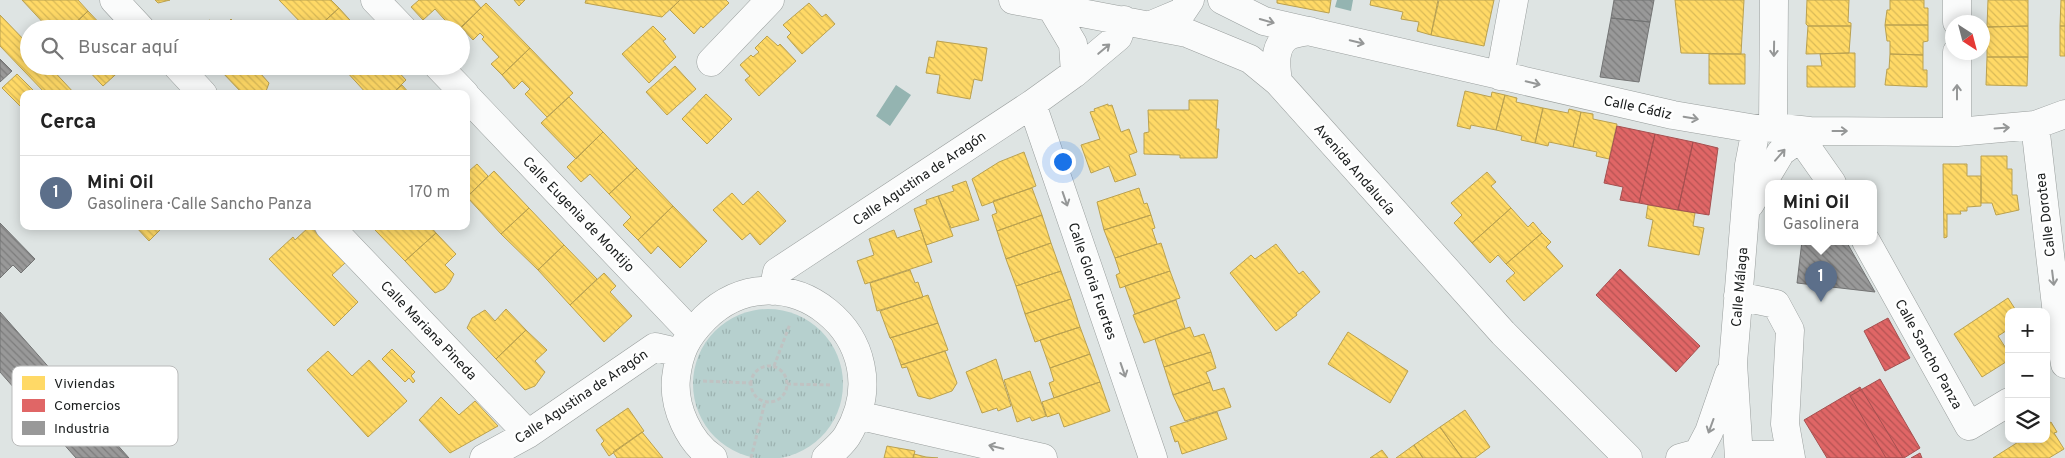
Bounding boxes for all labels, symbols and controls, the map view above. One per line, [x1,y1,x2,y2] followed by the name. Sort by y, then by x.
[1945,15,1990,60] north arrow
[1259,16,1275,26] one-way arrow
[20,20,470,75] search box
[38,34,66,62] icon: search
[78,36,178,60] text: Buscar aquí
[1349,38,1365,47] one-way arrow
[1769,40,1778,56] one-way arrow
[1097,43,1110,54] one-way arrow
[1524,79,1540,88] one-way arrow
[1952,84,1962,100] one-way arrow
[1602,93,1673,124] street label: Calle Cádiz
[40,109,96,136] text: Cerca
[1683,113,1699,123] one-way arrow
[1310,121,1398,219] street label: Avenida Andalucía
[1994,123,2010,133] one-way arrow
[1831,126,1847,136] one-way arrow
[850,128,990,230] street label: Calle Agustina de Aragón
[1050,149,1076,175] your location
[1774,149,1786,162] one-way arrow
[518,154,638,277] street label: Calle Eugenia de Montijo
[87,171,154,195] text: Mini Oil
[2033,172,2060,258] street label: Calle Dorotea
[1765,180,1877,245] popup
[53,183,59,203] text: 1
[409,183,450,203] text: 170 m
[1061,191,1070,207] one-way arrow
[1783,191,1850,215] text: Mini Oil
[87,195,312,215] text: Gasolinera · Calle Sancho Panza
[1783,215,1859,235] text: Gasolinera
[1064,221,1120,342] street label: Calle Gloria Fuertes
[1729,247,1752,328] street label: Calle Málaga
[1805,261,1837,302] pin: 1
[2048,270,2058,286] one-way arrow
[376,278,480,384] street label: Calle Mariana Pineda
[1890,297,1965,413] street label: Calle Sancho Panza
[2005,308,2050,443] map controls
[2005,308,2050,353] button: +
[512,346,652,448] street label: Calle Agustina de Aragón
[2005,353,2050,398] button: −
[1119,361,1128,377] one-way arrow
[12,366,178,446] legend
[54,376,115,393] text: Viviendas
[54,398,121,415] text: Comercios
[2005,398,2050,443] button: layers
[1706,417,1715,433] one-way arrow
[54,421,109,438] text: Industria
[988,442,1004,451] one-way arrow

